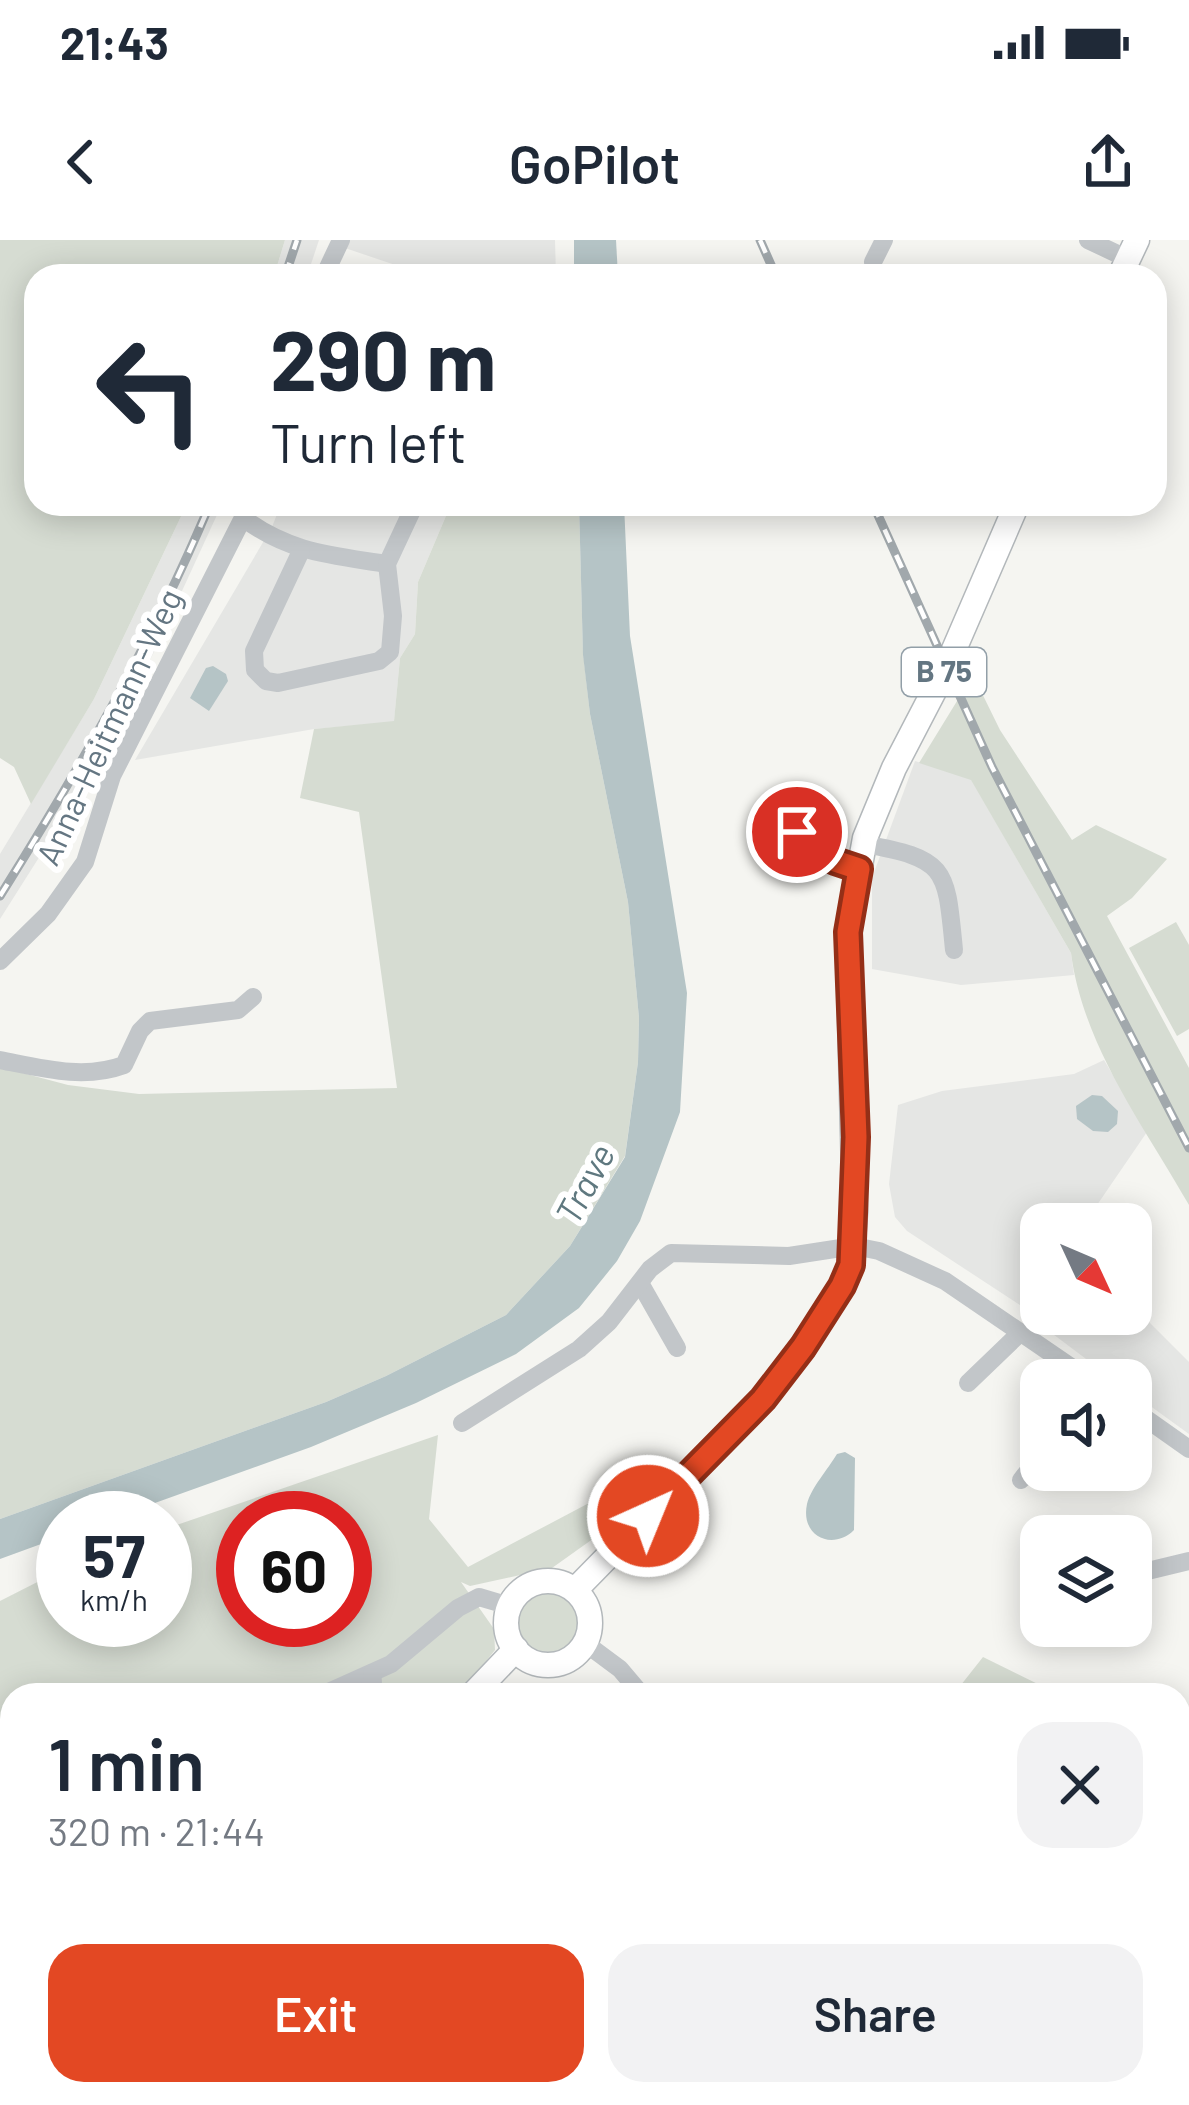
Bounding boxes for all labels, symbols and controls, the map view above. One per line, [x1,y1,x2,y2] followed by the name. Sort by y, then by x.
[60,15,169,69] text: 21:43
[48,129,114,195] icon: back
[1075,129,1141,195] icon: share
[509,130,680,195] text: GoPilot
[270,307,496,408] text: 290 m
[72,312,228,468] icon: left
[270,409,467,474] text: Turn left
[27,582,190,871] street label: Anna-Heitmann-Weg
[902,648,986,696] road number: B 75
[746,781,848,883] pin
[764,799,830,865] icon: arrive
[545,1136,622,1230] water label: Trave
[1020,1203,1152,1335] north arrow
[1020,1203,1152,1647] map controls
[1020,1359,1152,1491] button: sound
[585,1453,711,1579] position arrow
[216,1491,372,1647] speed limit sign: 60
[1020,1515,1152,1647] button: layers
[83,1518,145,1590] text: 57
[80,1581,148,1617] text: km/h
[48,1719,205,1805] text: 1 min
[1017,1722,1143,1848] button: close
[48,1807,265,1854] text: 320 m · 21:44
[48,1944,584,2082] button: Exit
[608,1944,1143,2082] button: Share

